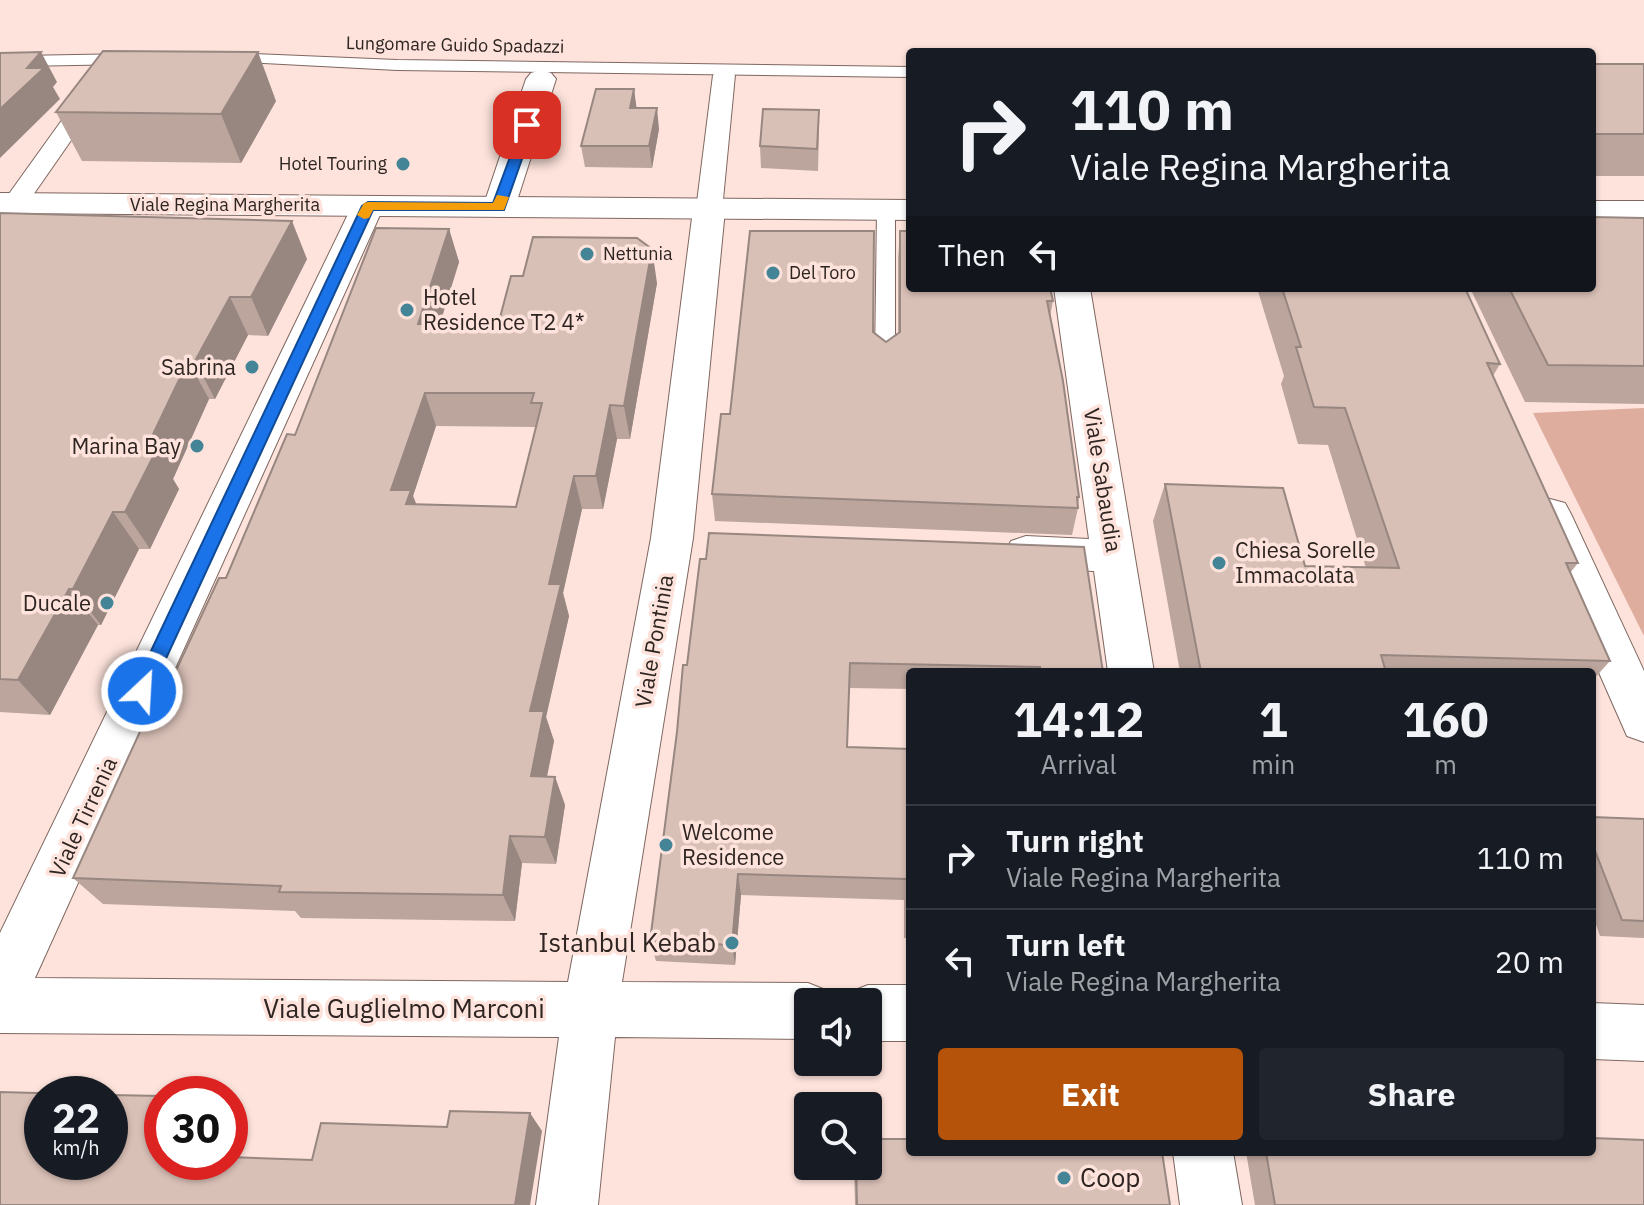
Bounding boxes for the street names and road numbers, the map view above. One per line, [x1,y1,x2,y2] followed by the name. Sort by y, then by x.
[346,31,564,58] street label: Lungomare Guido Spadazzi
[130,193,321,216] street label: Viale Regina Margherita
[1078,406,1129,554] street label: Viale Sabaudia
[628,572,680,710] street label: Viale Pontinia
[42,752,123,882] street label: Viale Tirrenia
[263,991,545,1025] street label: Viale Guglielmo Marconi

